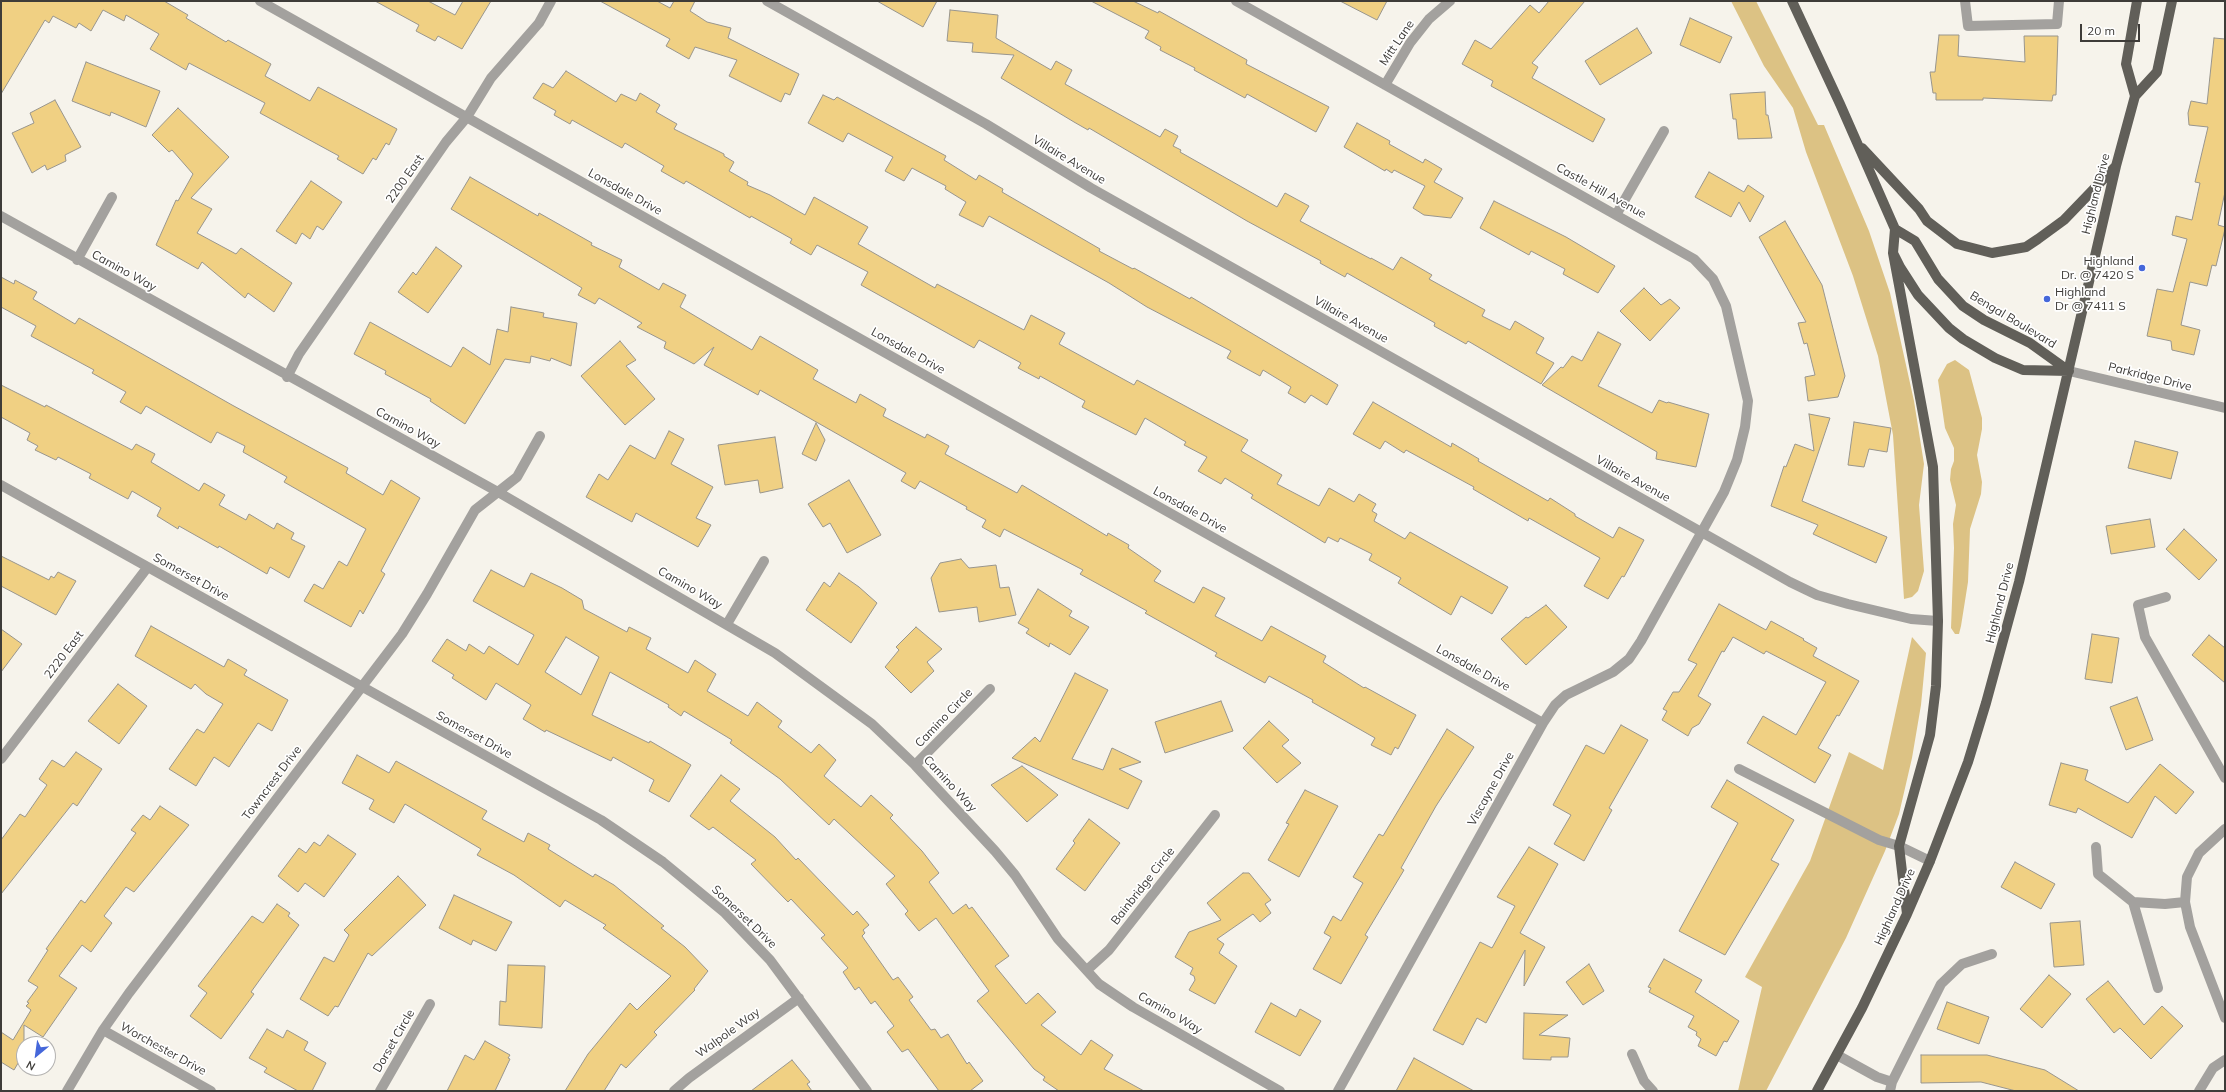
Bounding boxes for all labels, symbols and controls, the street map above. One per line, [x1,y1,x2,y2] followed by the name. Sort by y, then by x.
[2082,16,2142,42] scale bar
[1377,17,1417,69] street label: Mitt Lane
[2087,23,2115,38] text: 20 m
[1030,133,1108,187] street label: Villaire Avenue
[383,152,427,206] street label: 2200 East
[2079,152,2113,236] street label: Highland Drive
[1554,160,1648,222] street label: Castle Hill Avenue
[586,166,664,218] street label: Lonsdale Drive
[89,247,159,295] street label: Camino Way
[2061,254,2134,282] place label: Highland Dr. @ 7420 S
[2137,263,2147,273] marker: Highland Dr. @ 7420 S
[2055,285,2126,313] place label: Highland Dr @ 7411 S
[1967,289,2059,351] street label: Bengal Boulevard
[1311,294,1391,346] street label: Villaire Avenue
[2042,294,2052,304] marker: Highland Dr @ 7411 S
[869,325,947,377] street label: Lonsdale Drive
[2107,360,2193,394] street label: Parkridge Drive
[373,404,443,452] street label: Camino Way
[1593,453,1673,505] street label: Villaire Avenue
[1151,484,1229,536] street label: Lonsdale Drive
[151,550,231,604] street label: Somerset Drive
[1983,561,2017,645] street label: Highland Drive
[655,564,725,612] street label: Camino Way
[41,628,87,682] street label: 2220 East
[1434,642,1512,694] street label: Lonsdale Drive
[912,686,976,750] street label: Camino Circle
[434,708,514,762] street label: Somerset Drive
[239,743,305,823] street label: Towncrest Drive
[1465,750,1517,828] street label: Viscayne Drive
[920,753,980,815] street label: Camino Way
[1108,844,1178,928] street label: Bainbridge Circle
[1872,866,1918,948] street label: Highland Drive
[709,882,779,952] street label: Somerset Drive
[1135,989,1205,1037] street label: Camino Way
[693,1005,763,1061] street label: Walpole Way
[370,1007,418,1075] street label: Dorset Circle
[117,1019,209,1079] street label: Worchester Drive
[16,1036,56,1076] north arrow
[24,1057,38,1074] text: N

